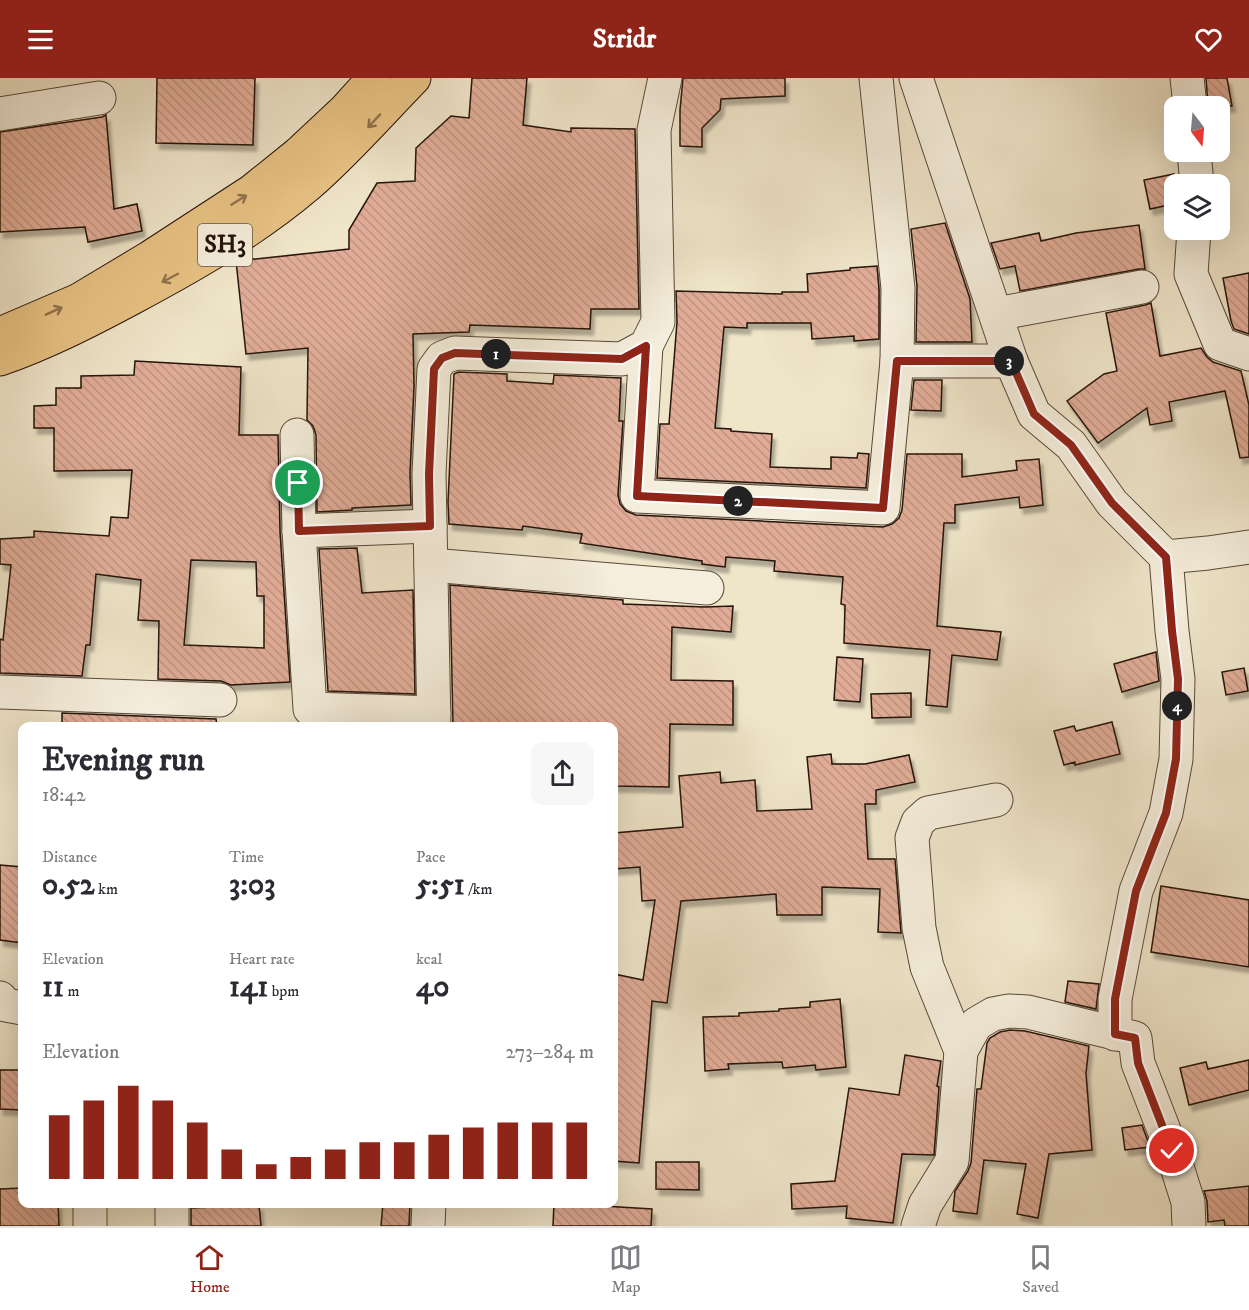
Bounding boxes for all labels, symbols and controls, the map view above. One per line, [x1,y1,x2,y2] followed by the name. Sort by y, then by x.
[593,22,656,56] text: Stridr
[24,23,57,56] icon: menu
[1192,23,1225,56] icon: heart
[1164,96,1230,162] north arrow
[1164,96,1230,240] map controls
[366,113,381,128] one-way arrow
[1164,174,1230,240] button: layers
[230,193,247,206] one-way arrow
[198,224,252,266] road number: SH3
[162,273,180,284] one-way arrow
[44,305,62,316] one-way arrow
[481,339,511,369] pin: 1
[493,344,499,364] text: 1
[994,346,1024,376] pin: 3
[1006,351,1012,371] text: 3
[272,457,323,508] pin
[281,466,314,499] icon: arrive
[723,486,753,516] pin: 2
[734,491,742,511] text: 2
[1162,691,1192,721] pin: 4
[1172,696,1182,716] text: 4
[42,740,204,781] text: Evening run
[531,742,594,805] button: share
[42,783,86,808] text: 18:42
[42,847,97,867] text: Distance
[229,847,264,867] text: Time
[416,847,446,867] text: Pace
[42,867,95,904] text: 0.52
[229,867,275,904] text: 3:03
[416,867,465,904] text: 5:51
[95,879,118,899] text: km
[465,879,492,899] text: /km
[42,949,104,969] text: Elevation
[229,949,295,969] text: Heart rate
[416,949,442,969] text: kcal
[42,969,64,1006] text: 11
[229,969,268,1006] text: 141
[416,969,449,1006] text: 40
[64,981,79,1001] text: m
[268,981,299,1001] text: bpm
[42,1040,119,1065] text: Elevation
[505,1040,594,1065] text: 273–284 m
[1146,1125,1197,1176] pin
[1155,1134,1188,1167] icon: check
[190,1241,230,1297] tab: Home
[609,1241,642,1297] tab: Map
[1022,1241,1059,1297] tab: Saved

